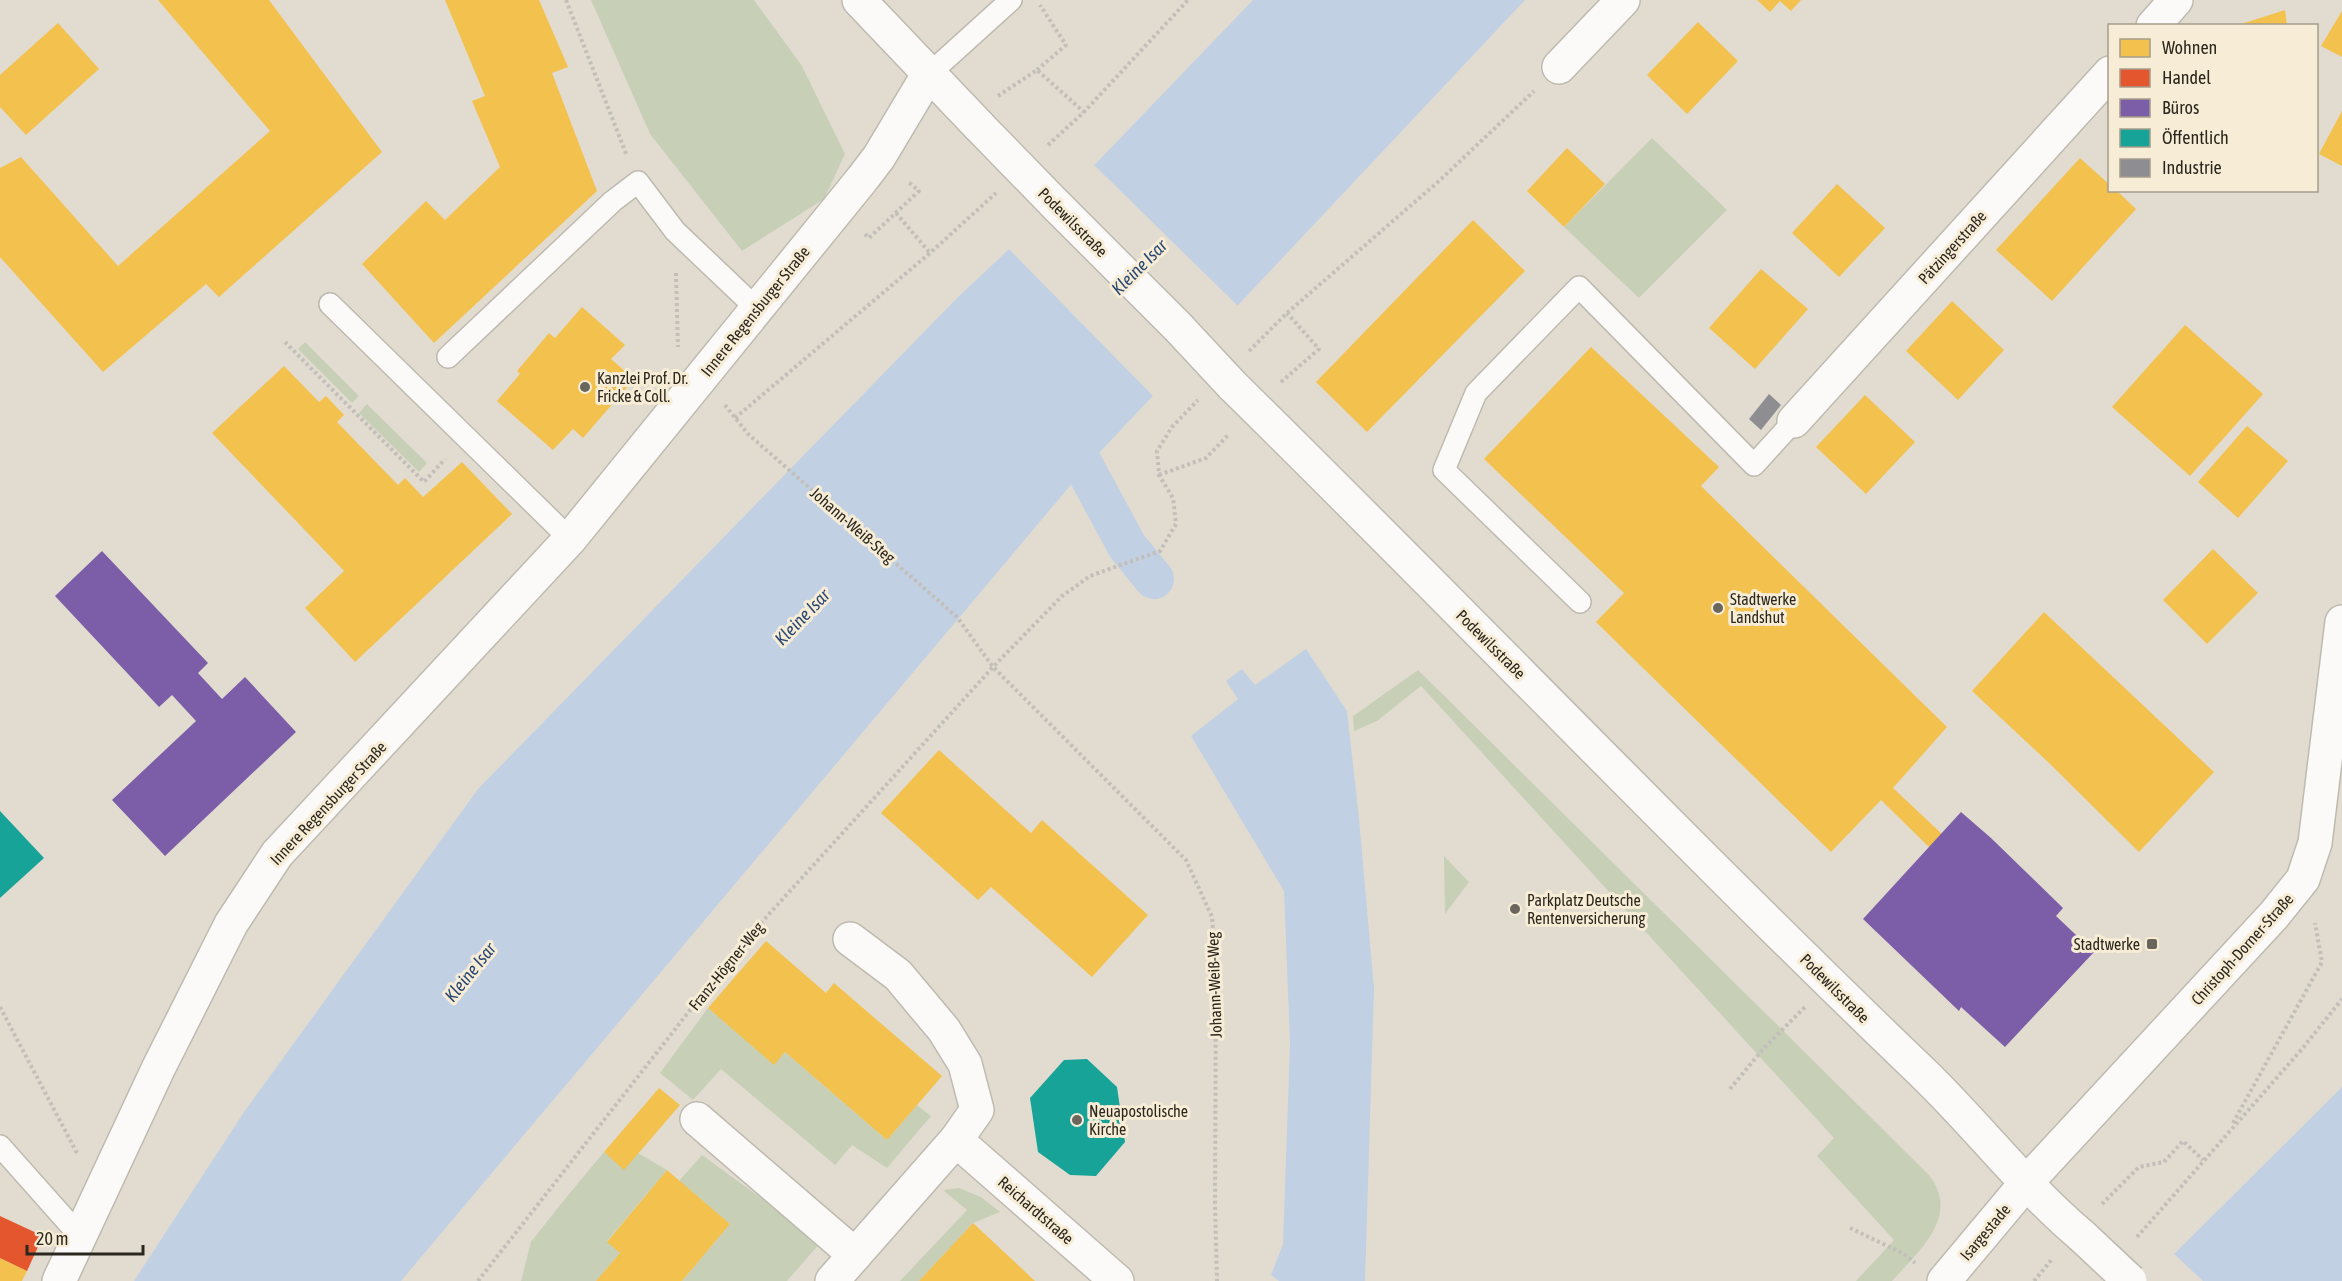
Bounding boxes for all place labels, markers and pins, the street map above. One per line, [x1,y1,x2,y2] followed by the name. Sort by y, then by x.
[597,369,688,405] place label: Kanzlei Prof. Dr. Fricke & Coll.
[578,380,592,394] marker: Kanzlei Prof. Dr. Fricke & Coll.
[1730,590,1796,626] place label: Stadtwerke Landshut
[1711,601,1725,615] marker: Stadtwerke Landshut
[1527,891,1645,928] place label: Parkplatz Deutsche Rentenversicherung
[1508,902,1522,916] marker: Parkplatz Deutsche Rentenversicherung
[2074,935,2140,953] place label: Stadtwerke
[2145,937,2159,951] marker: Stadtwerke
[1089,1102,1188,1138] place label: Neuapostolische Kirche
[1070,1113,1084,1127] marker: Neuapostolische Kirche

